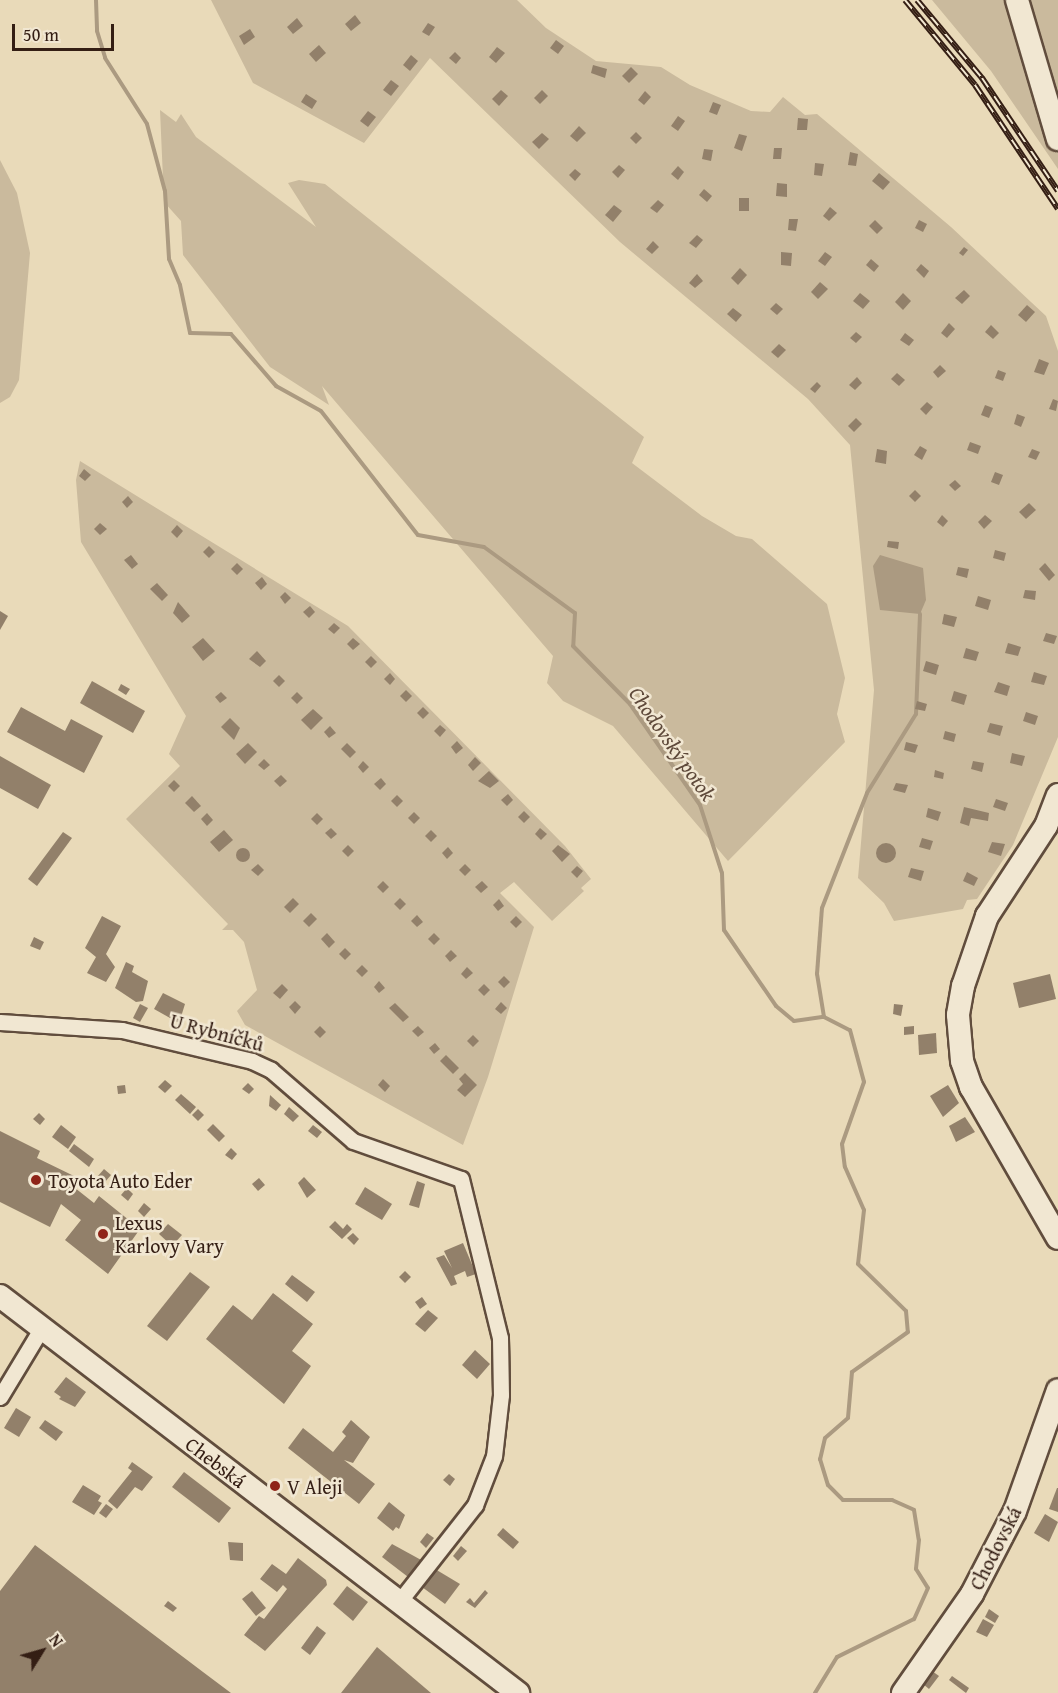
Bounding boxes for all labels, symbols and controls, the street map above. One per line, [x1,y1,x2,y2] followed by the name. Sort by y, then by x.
[15,12,117,50] scale bar
[23,21,59,48] text: 50 m
[623,682,721,806] water label: Chodovský potok
[167,1008,267,1056] street label: U Rybníčků
[48,1168,192,1192] place label: Toyota Auto Eder
[29,1173,43,1187] marker: Toyota Auto Eder
[115,1210,224,1257] place label: Lexus Karlovy Vary
[96,1227,110,1241] marker: Lexus Karlovy Vary
[181,1432,251,1492] street label: Chebská
[287,1474,343,1498] place label: V Aleji
[268,1479,282,1493] marker: V Aleji
[964,1502,1026,1594] street label: Chodovská
[12,1621,72,1681] north arrow
[44,1629,69,1652] text: N

